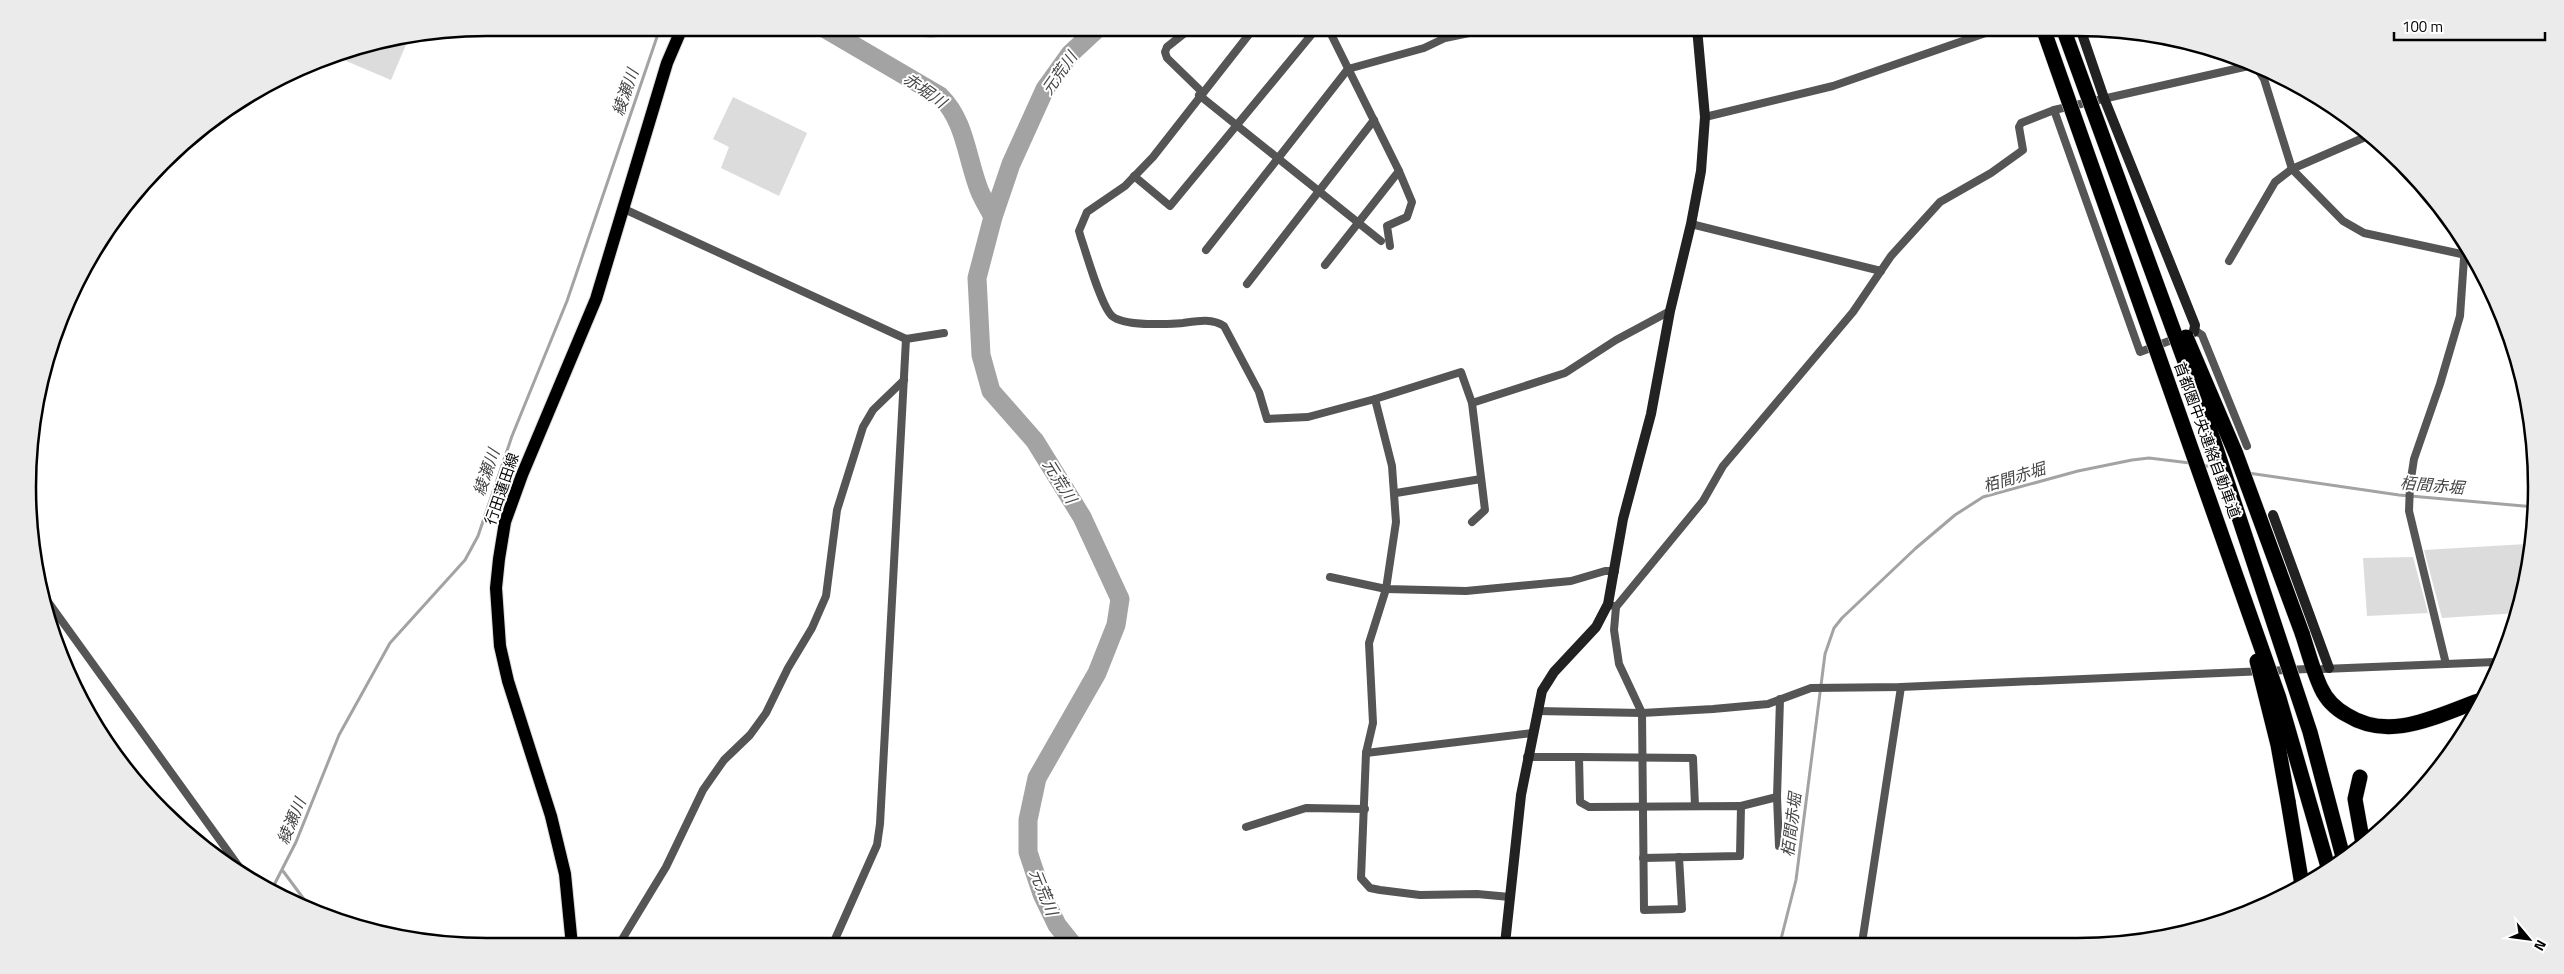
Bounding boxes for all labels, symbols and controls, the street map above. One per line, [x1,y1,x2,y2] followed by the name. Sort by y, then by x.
[2394,10,2545,42] scale bar
[2402,15,2443,38] text: 100 m
[1035,45,1084,100] water label: 元荒川
[606,64,645,119] water label: 綾瀬川
[898,66,953,115] water label: 赤堀川
[2168,358,2246,521] street label: 首都圏中央連絡自動車道
[467,444,506,499] water label: 綾瀬川
[478,450,525,528] street label: 行田蓮田線
[1037,454,1084,509] water label: 元荒川
[1980,455,2051,498] water label: 栢間赤堀
[2399,470,2468,500] water label: 栢間赤堀
[1775,789,1807,858] water label: 栢間赤堀
[271,792,312,848] water label: 綾瀬川
[1024,865,1065,921] water label: 元荒川
[2504,914,2554,964] north arrow
[2529,936,2552,955] text: N

